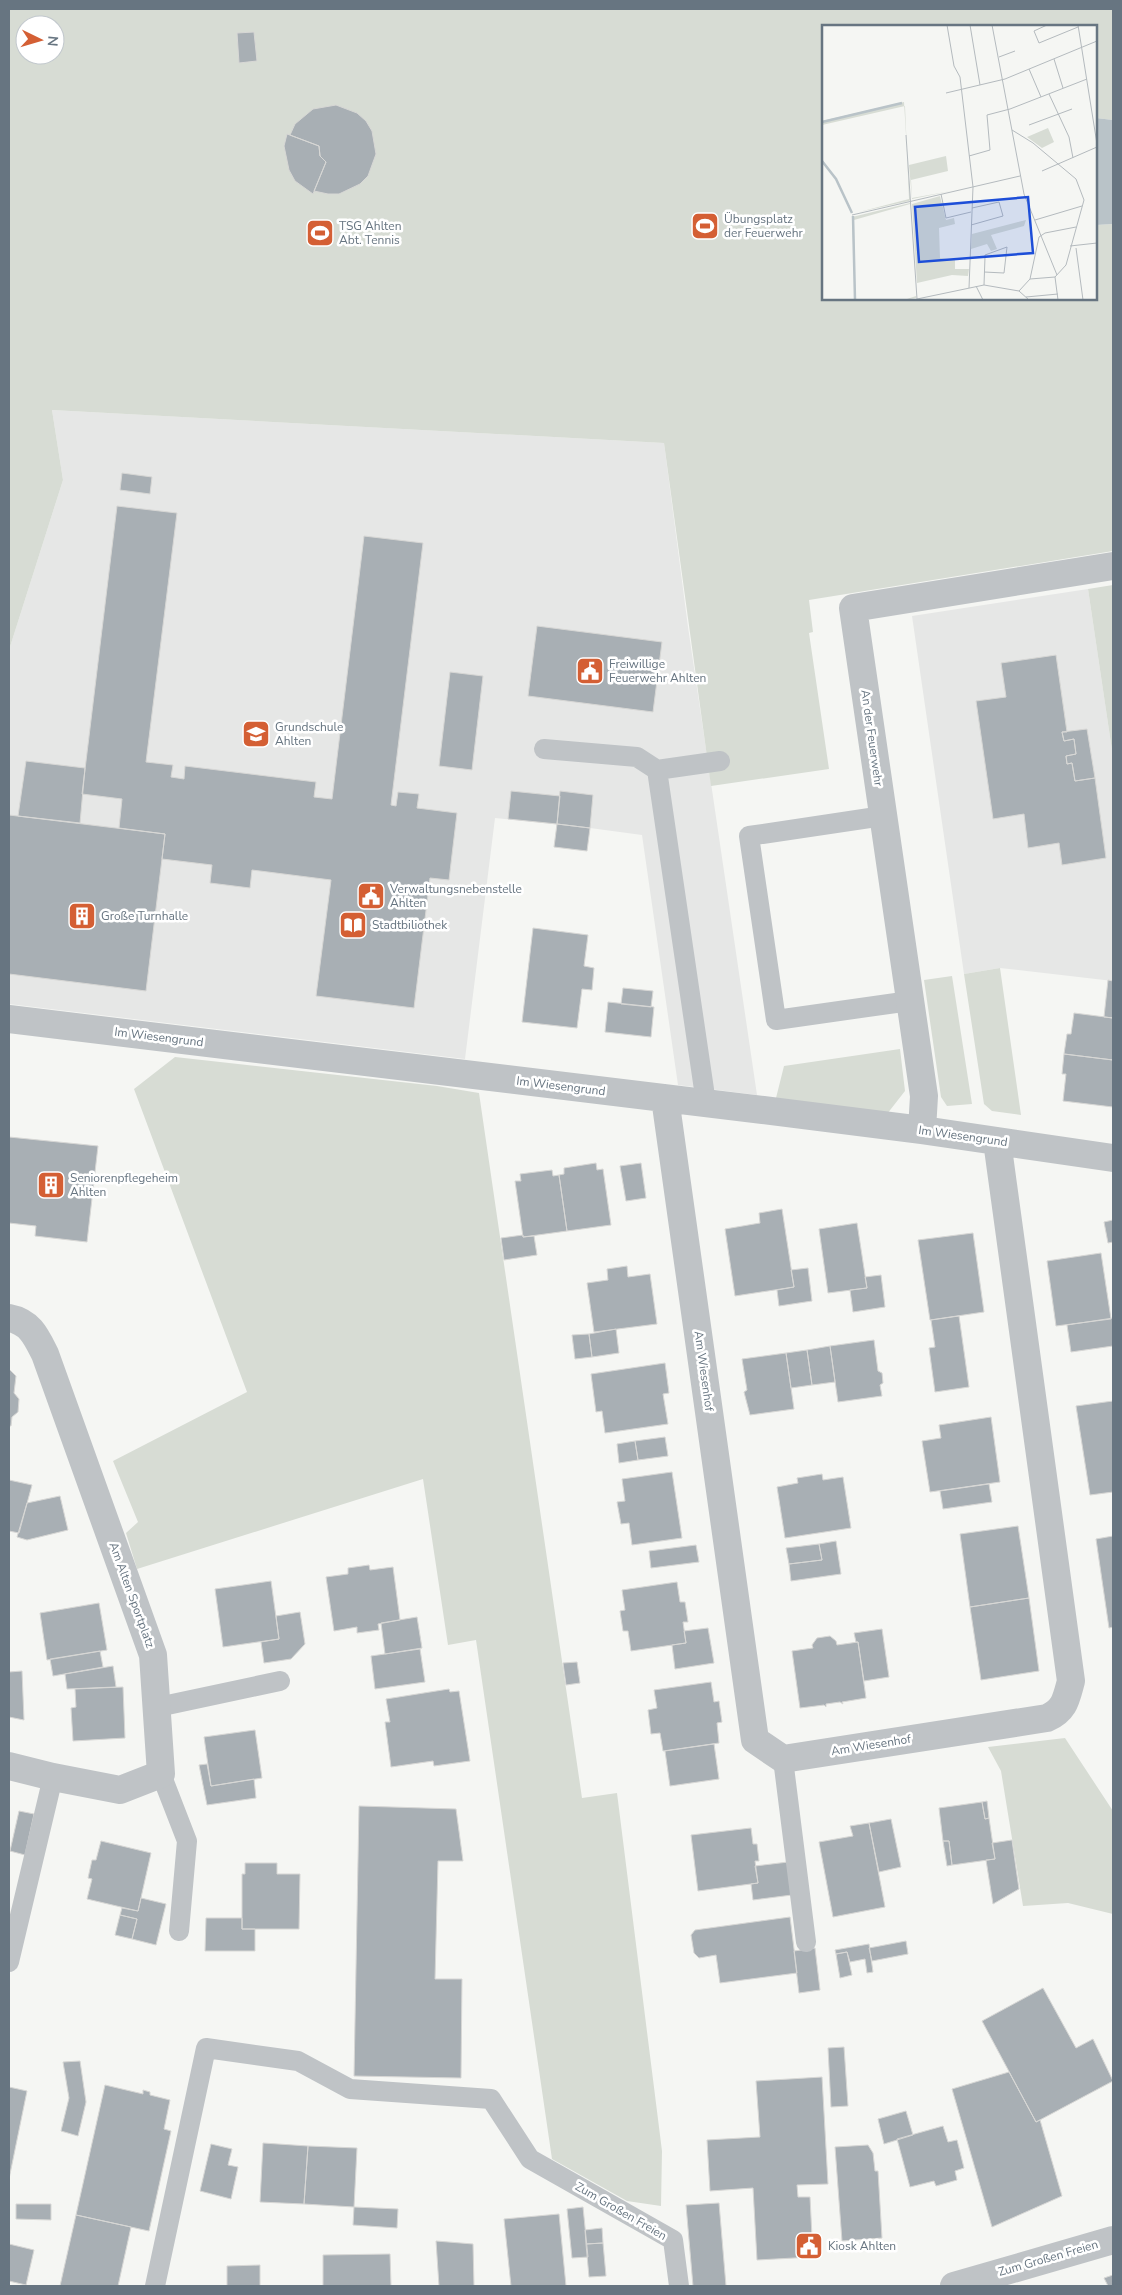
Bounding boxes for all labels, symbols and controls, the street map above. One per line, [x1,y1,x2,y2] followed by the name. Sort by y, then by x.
[15,15,65,65] north arrow
[822,25,1097,300] inset map
[43,35,62,47] text: N
[690,211,720,241] sports icon: Übungsplatz der Feuerwehr
[724,211,803,241] place label: Übungsplatz der Feuerwehr
[305,218,335,248] sports icon: TSG Ahlten Abt. Tennis
[339,218,401,248] place label: TSG Ahlten Abt. Tennis
[575,656,605,686] public building icon: Freiwillige Feuerwehr Ahlten
[609,656,706,686] place label: Freiwillige Feuerwehr Ahlten
[857,689,887,788] street label: An der Feuerwehr
[241,719,271,749] school or university icon: Grundschule Ahlten
[275,719,343,749] place label: Grundschule Ahlten
[356,881,386,911] public building icon: Verwaltungsnebenstelle Ahlten
[389,881,522,911] place label: Verwaltungsnebenstelle Ahlten
[67,901,97,931] building icon: Große Turnhalle
[101,908,188,924] place label: Große Turnhalle
[338,910,368,940] library icon: Stadtbiliothek
[372,917,448,933] place label: Stadtbiliothek
[114,1024,204,1050] street label: Im Wiesengrund
[516,1073,606,1099] street label: Im Wiesengrund
[917,1122,1009,1150] street label: Im Wiesengrund
[36,1170,66,1200] building icon: Seniorenpflegeheim Ahlten
[70,1170,178,1200] place label: Seniorenpflegeheim Ahlten
[690,1330,718,1413] street label: Am Wiesenhof
[105,1540,159,1650] street label: Am Alten Sportplatz
[830,1731,913,1759] street label: Am Wiesenhof
[572,2178,670,2244] street label: Zum Großen Freien
[794,2231,824,2261] public building icon: Kiosk Ahlten
[996,2236,1100,2280] street label: Zum Großen Freien
[828,2238,896,2254] place label: Kiosk Ahlten

